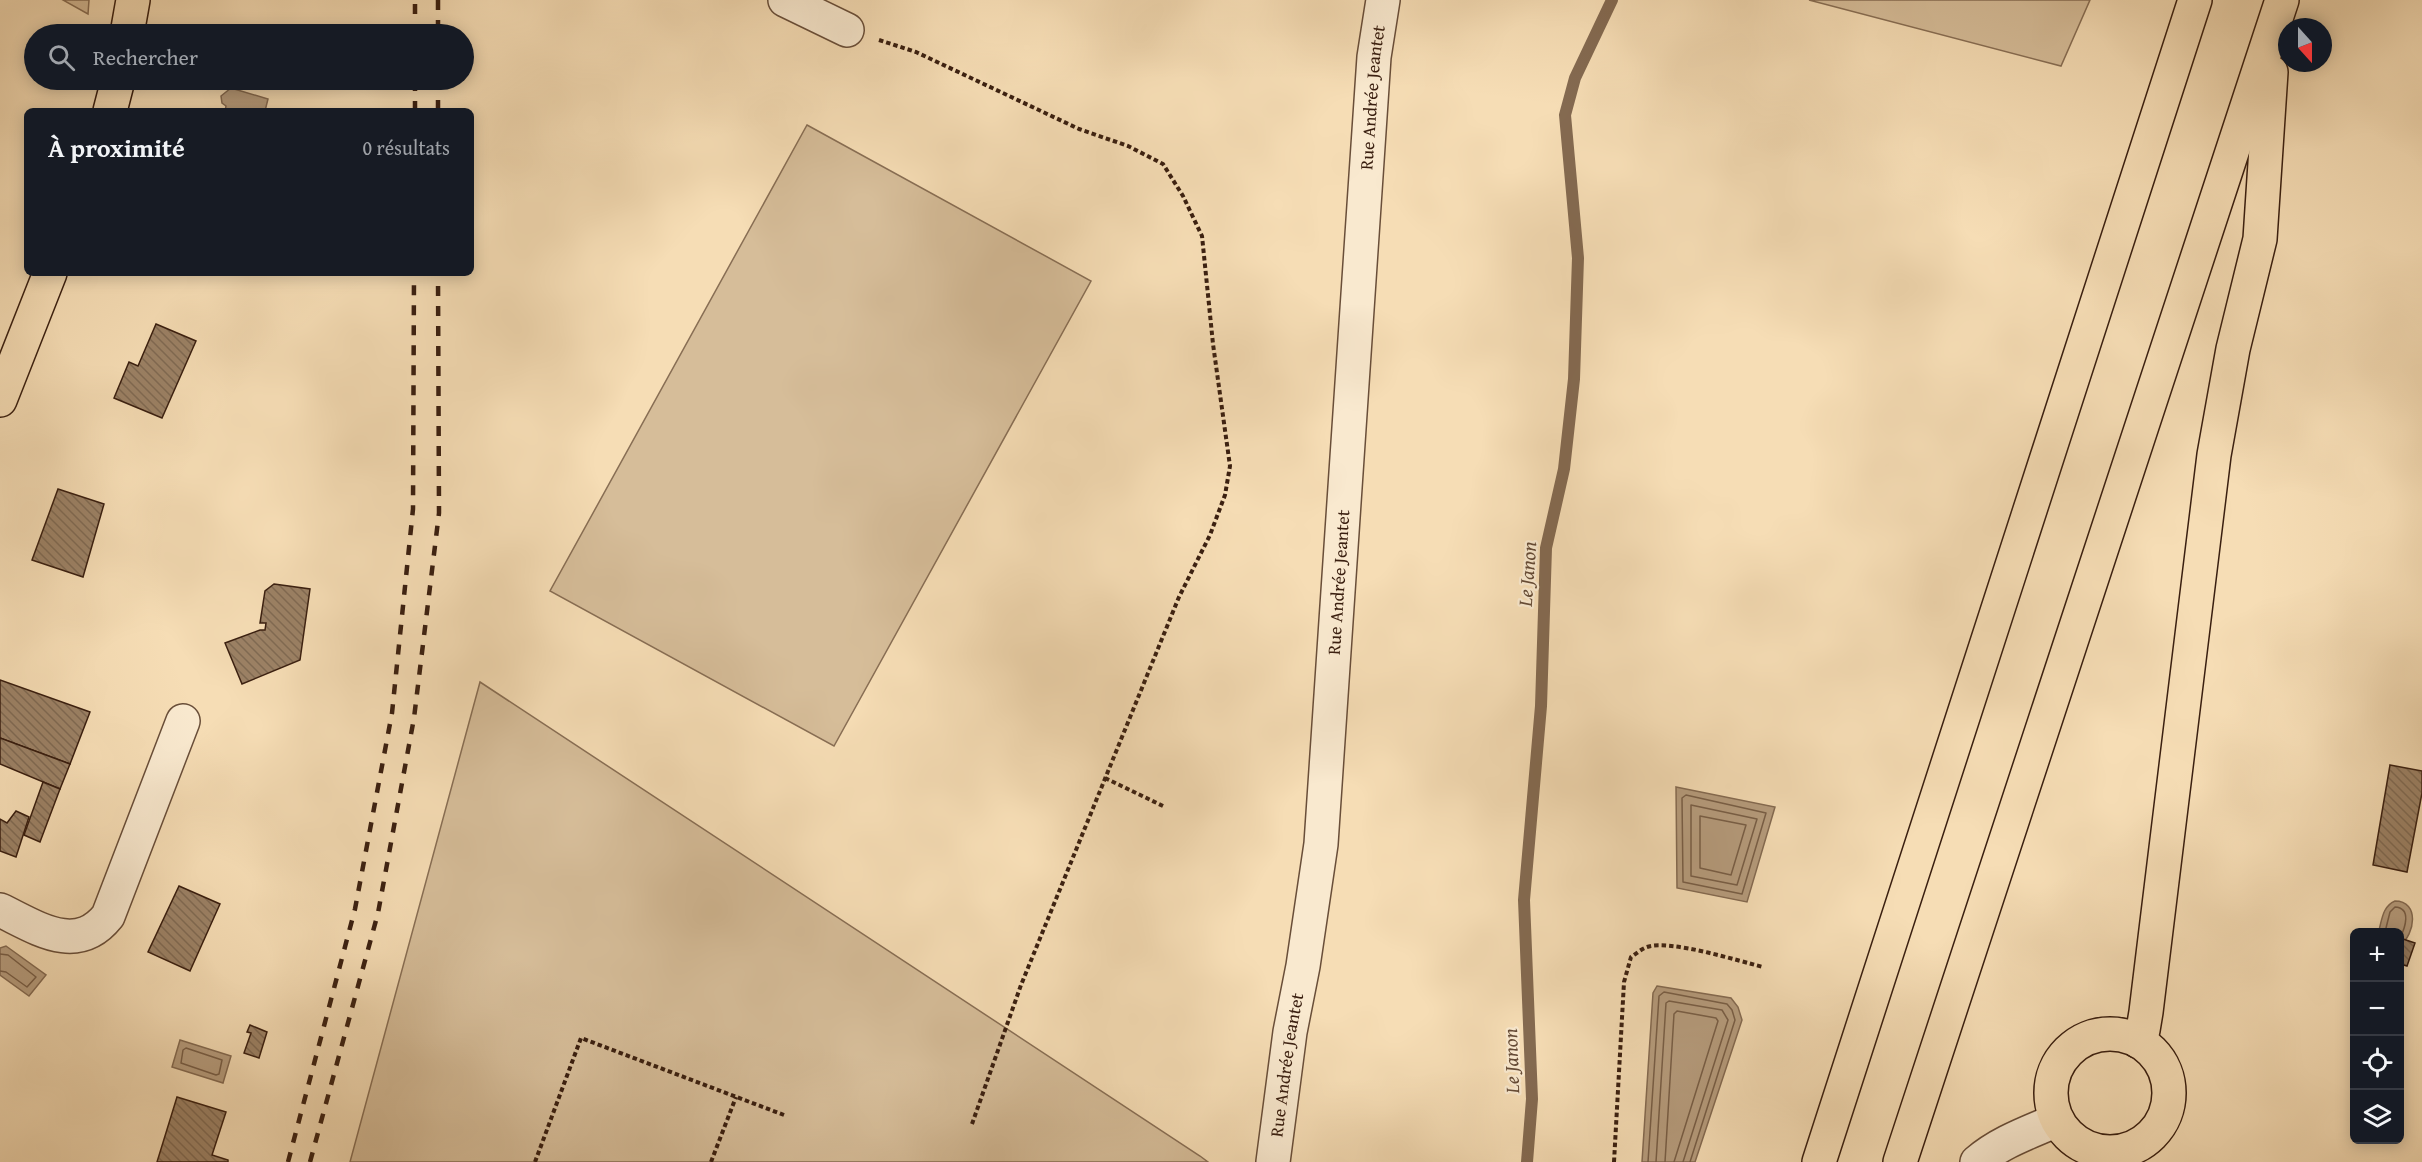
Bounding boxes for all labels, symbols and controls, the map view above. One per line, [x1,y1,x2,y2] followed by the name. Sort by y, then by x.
[2278,18,2332,72] north arrow
[1352,22,1392,171] street label: Rue Andrée Jeantet
[24,24,474,90] search box
[45,41,78,74] icon: search
[93,41,198,73] text: Rechercher
[48,128,185,167] text: À proximité
[362,133,450,162] text: 0 résultats
[1320,508,1357,656] street label: Rue Andrée Jeantet
[1510,540,1543,608] water label: Le Janon
[2350,928,2404,1144] map controls
[2350,928,2404,982] button: +
[2350,982,2404,1036] button: −
[1262,990,1311,1139] street label: Rue Andrée Jeantet
[1495,1028,1526,1095] water label: Le Janon
[2350,1036,2404,1090] button: locate
[2350,1090,2404,1144] button: layers

